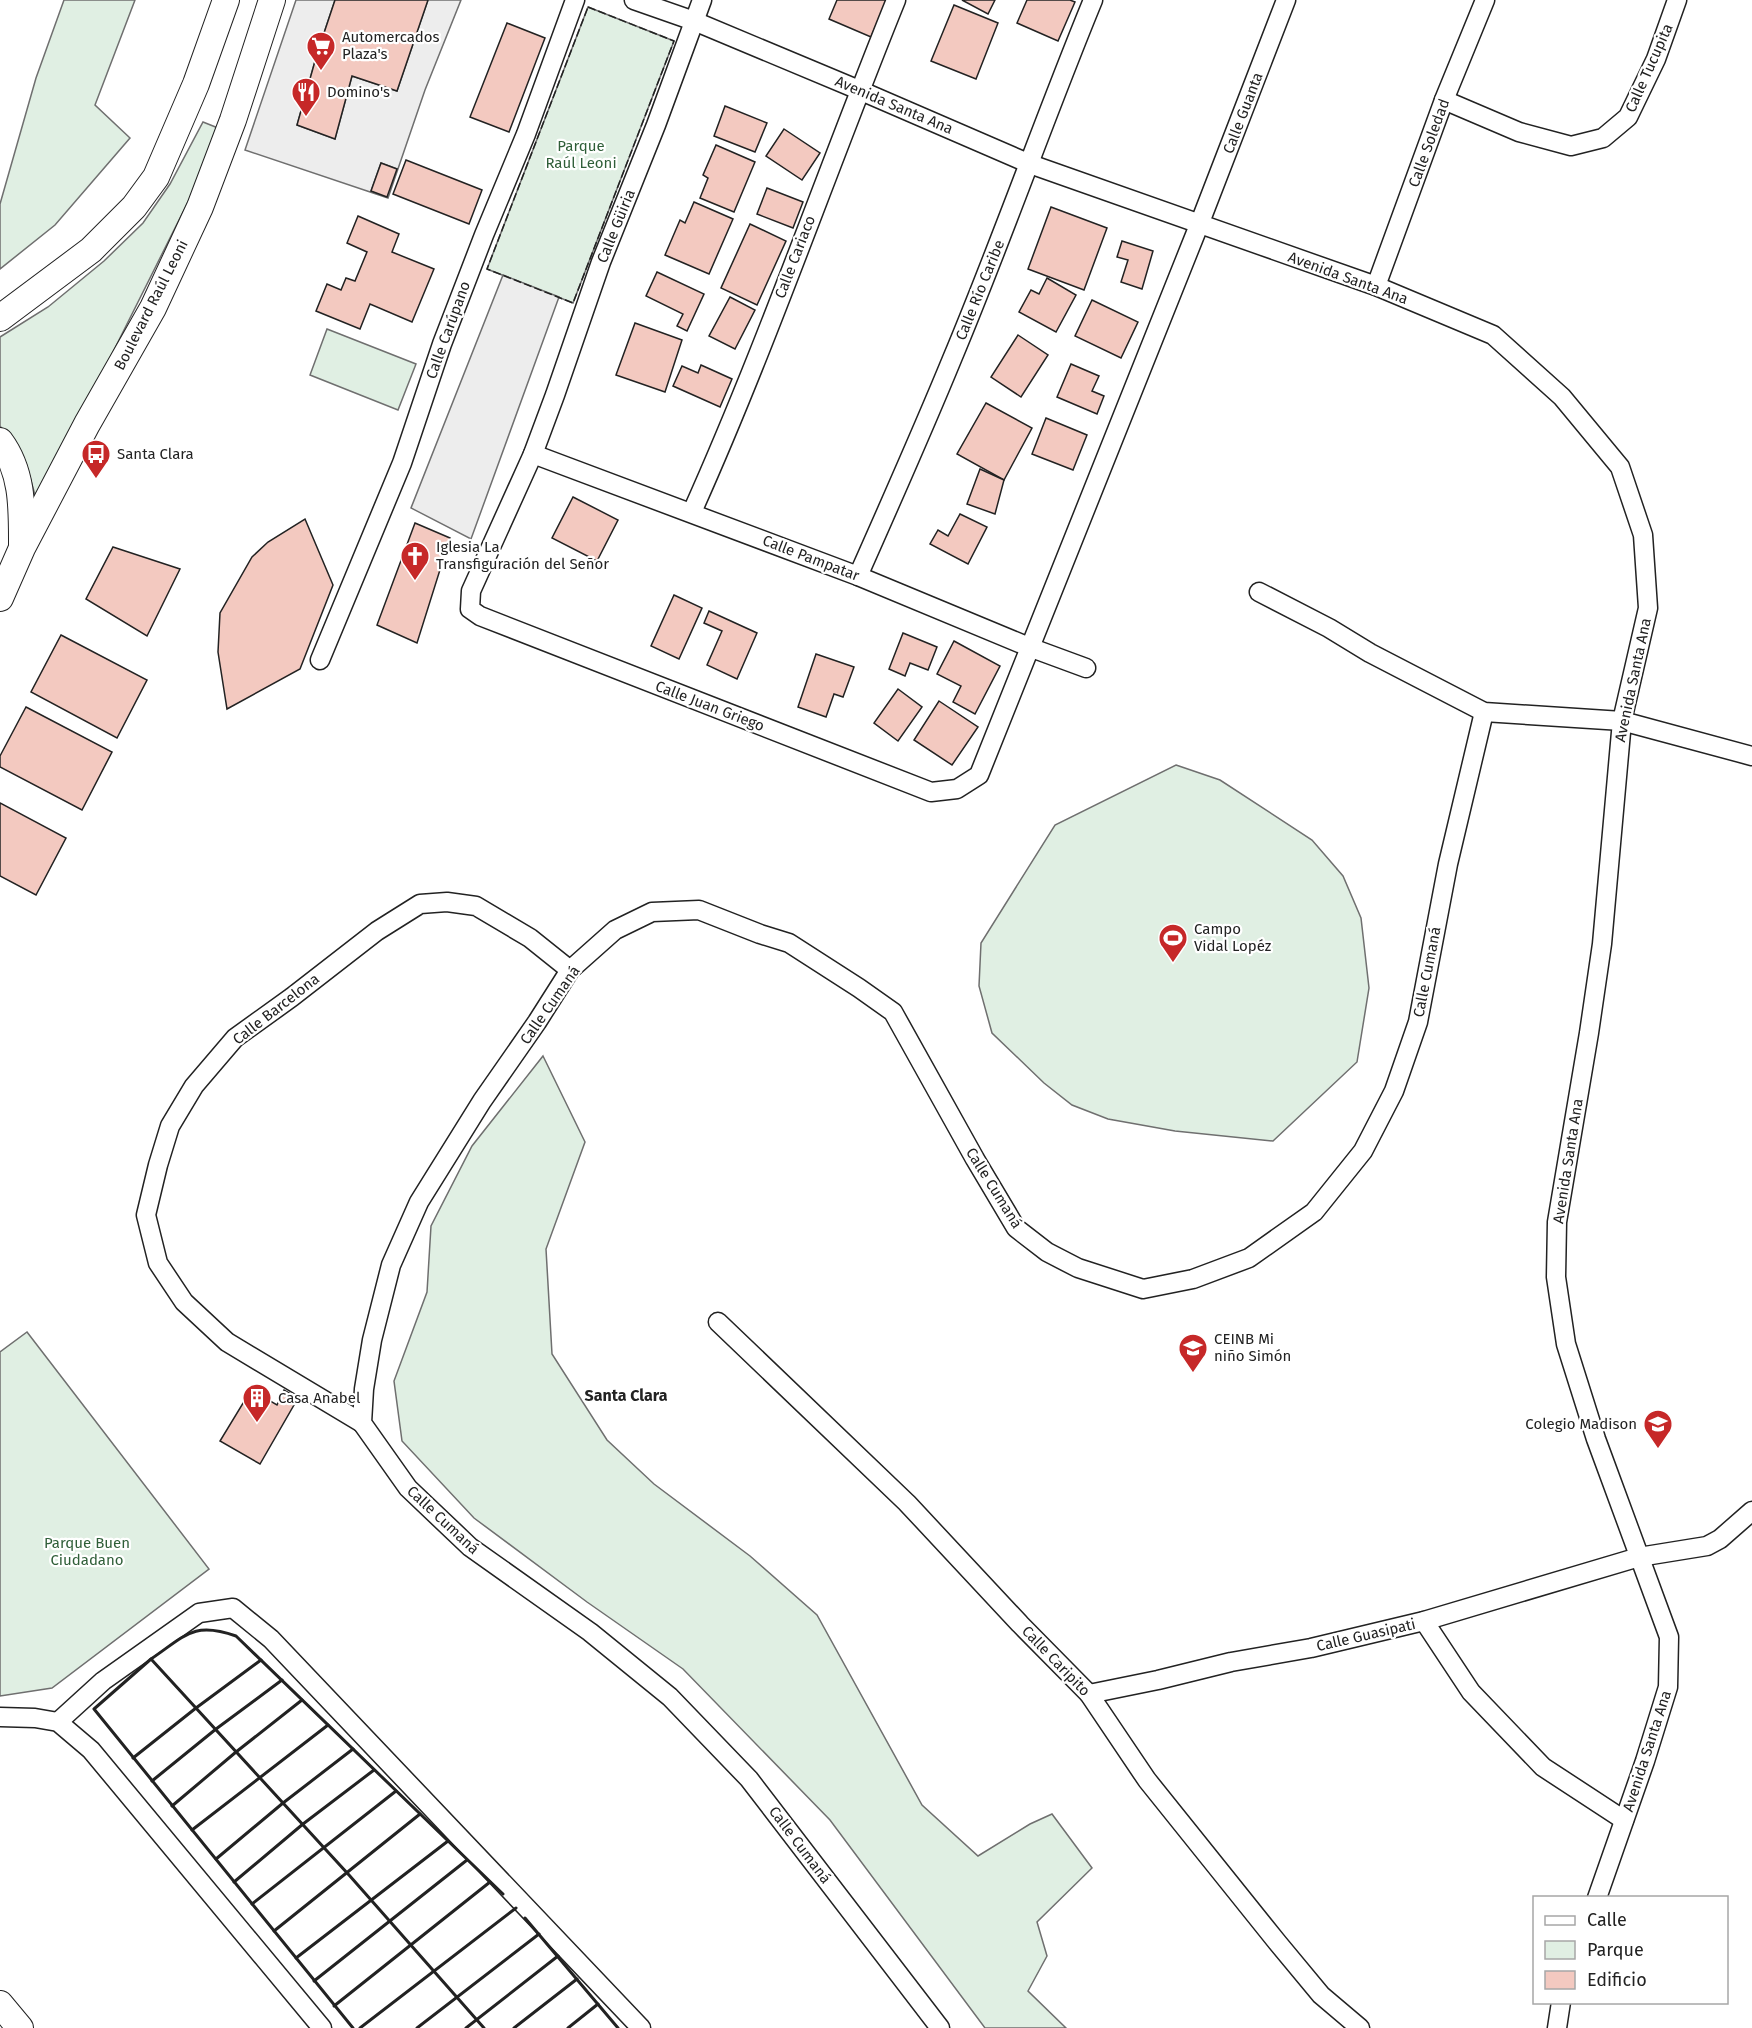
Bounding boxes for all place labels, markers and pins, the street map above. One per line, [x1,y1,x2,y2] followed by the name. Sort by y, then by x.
[342,28,440,63] place label: Automercados Plaza's
[305,30,337,72] supermarket icon: Automercados Plaza's
[290,76,322,118] restaurant icon: Domino's
[327,83,390,101] place label: Domino's
[80,438,112,480] bus stop icon: Santa Clara
[117,445,194,463] place label: Santa Clara
[436,538,609,573] place label: Iglesia La Transfiguración del Señor
[399,540,431,582] church icon: Iglesia La Transfiguración del Señor
[1194,920,1272,955] place label: Campo Vidal Lopéz
[1157,922,1189,964] sports icon: Campo Vidal Lopéz
[1214,1330,1291,1365] place label: CEINB Mi niño Simón
[1177,1332,1209,1374] school or university icon: CEINB Mi niño Simón
[241,1382,273,1424] building icon: Casa Anabel
[278,1389,361,1407] place label: Casa Anabel
[1642,1408,1674,1450] school or university icon: Colegio Madison
[1525,1415,1637,1433] place label: Colegio Madison

